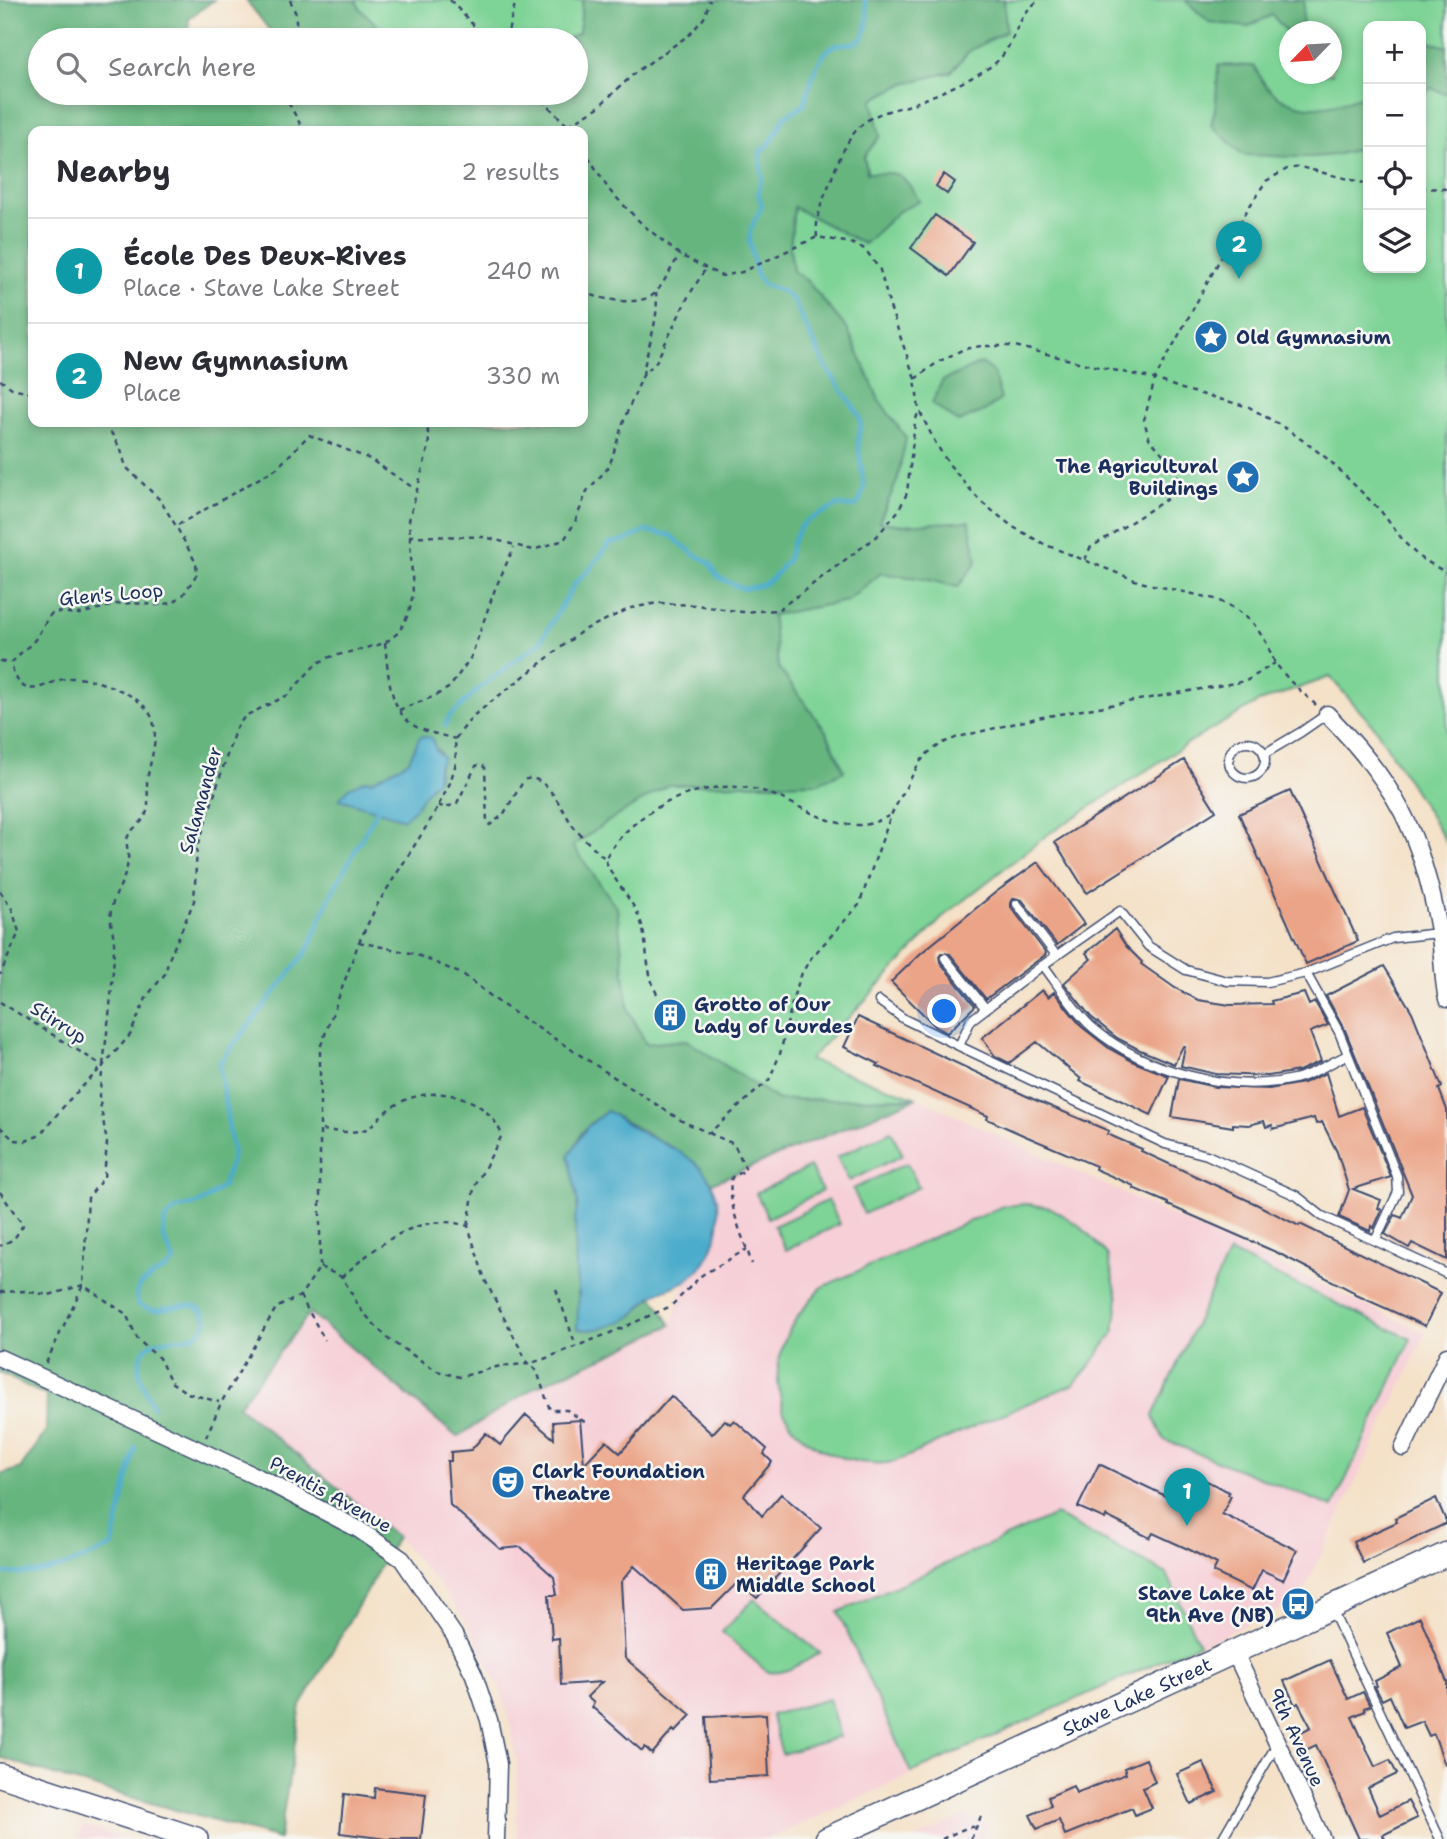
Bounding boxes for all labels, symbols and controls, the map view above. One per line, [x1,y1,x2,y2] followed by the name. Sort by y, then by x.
[1279,21,1342,84] north arrow
[1363,21,1426,273] map controls
[1363,21,1426,84] button: +
[28,28,588,105] search box
[52,48,90,86] icon: search
[108,49,257,84] text: Search here
[1363,84,1426,147] button: −
[1363,147,1426,210] button: locate
[56,151,171,192] text: Nearby
[461,157,560,187] text: 2 results
[1363,210,1426,273] button: layers
[1216,221,1262,279] pin: 2
[123,238,407,273] text: École Des Deux-Rives
[74,256,84,286] text: 1
[486,256,560,286] text: 240 m
[123,273,400,303] text: Place · Stave Lake Street
[1192,318,1230,356] place icon: Old Gymnasium
[1236,325,1391,350] place label: Old Gymnasium
[123,343,348,378] text: New Gymnasium
[71,361,87,391] text: 2
[486,361,560,391] text: 330 m
[123,378,182,408] text: Place
[1055,454,1218,501] place label: The Agricultural Buildings
[1224,458,1262,496] place icon: The Agricultural Buildings
[58,577,164,611] street label: Glen's Loop
[173,744,228,857] street label: Salamander
[694,992,853,1039] place label: Grotto of Our Lady of Lourdes
[927,994,961,1028] your location
[26,995,92,1049] street label: Stirrup
[651,996,689,1034] building icon: Grotto of Our Lady of Lourdes
[265,1450,396,1538] street label: Prentis Avenue
[532,1459,705,1506] place label: Clark Foundation Theatre
[489,1463,527,1501] theatre icon: Clark Foundation Theatre
[1164,1468,1210,1526] pin: 1
[736,1551,876,1598] place label: Heritage Park Middle School
[692,1555,730,1593] building icon: Heritage Park Middle School
[1138,1581,1274,1628] place label: Stave Lake at 9th Ave (NB)
[1279,1585,1317,1623] bus stop icon: Stave Lake at 9th Ave (NB)
[1058,1652,1216,1742] street label: Stave Lake Street
[1263,1684,1330,1791] street label: 9th Avenue

